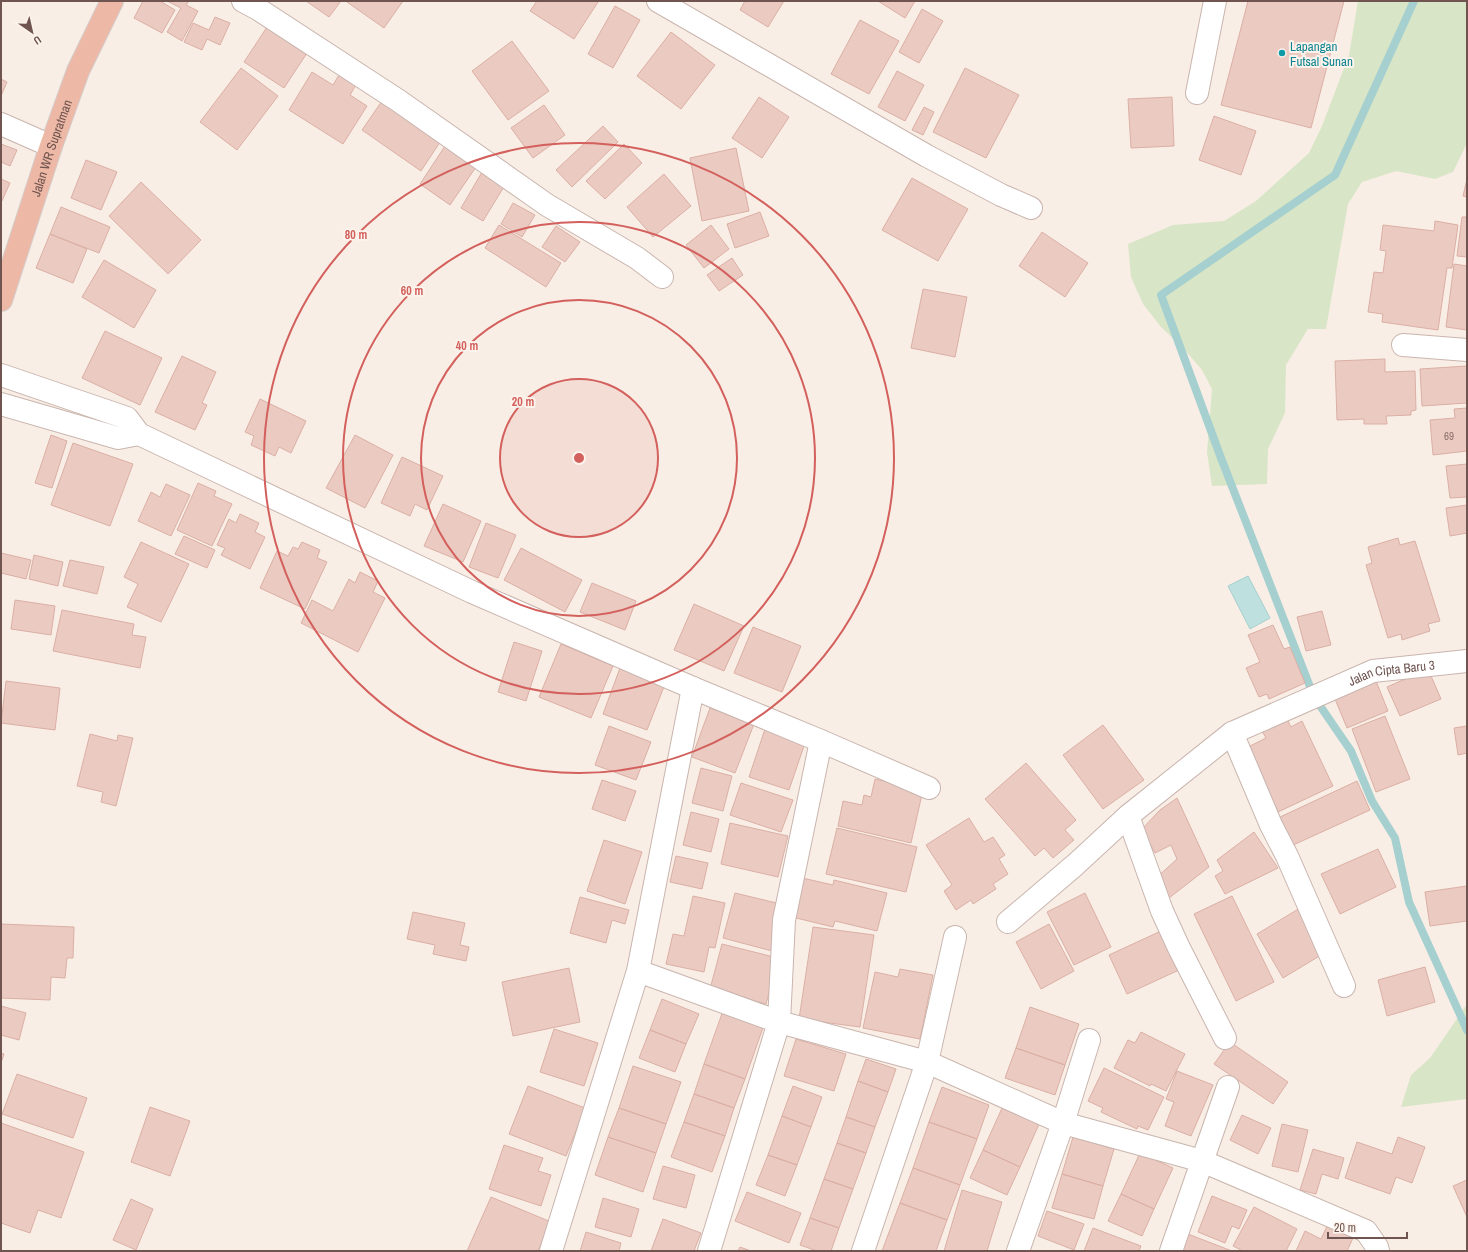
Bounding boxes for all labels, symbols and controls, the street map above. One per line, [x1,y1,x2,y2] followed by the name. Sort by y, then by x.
[12,12,52,52] north arrow
[31,33,44,48] text: U
[1290,38,1353,70] place label: Lapangan Futsal Sunan
[1277,48,1287,58] marker: Lapangan Futsal Sunan
[27,97,76,199] street label: Jalan WR Supratman
[345,227,367,243] text: 80 m
[401,283,423,299] text: 60 m
[456,338,478,354] text: 40 m
[512,394,534,410] text: 20 m
[1444,429,1454,443] house number: 69
[572,451,586,465] centre of rings
[1345,656,1436,689] street label: Jalan Cipta Baru 3
[1328,1214,1407,1240] scale bar
[1334,1220,1356,1236] text: 20 m

